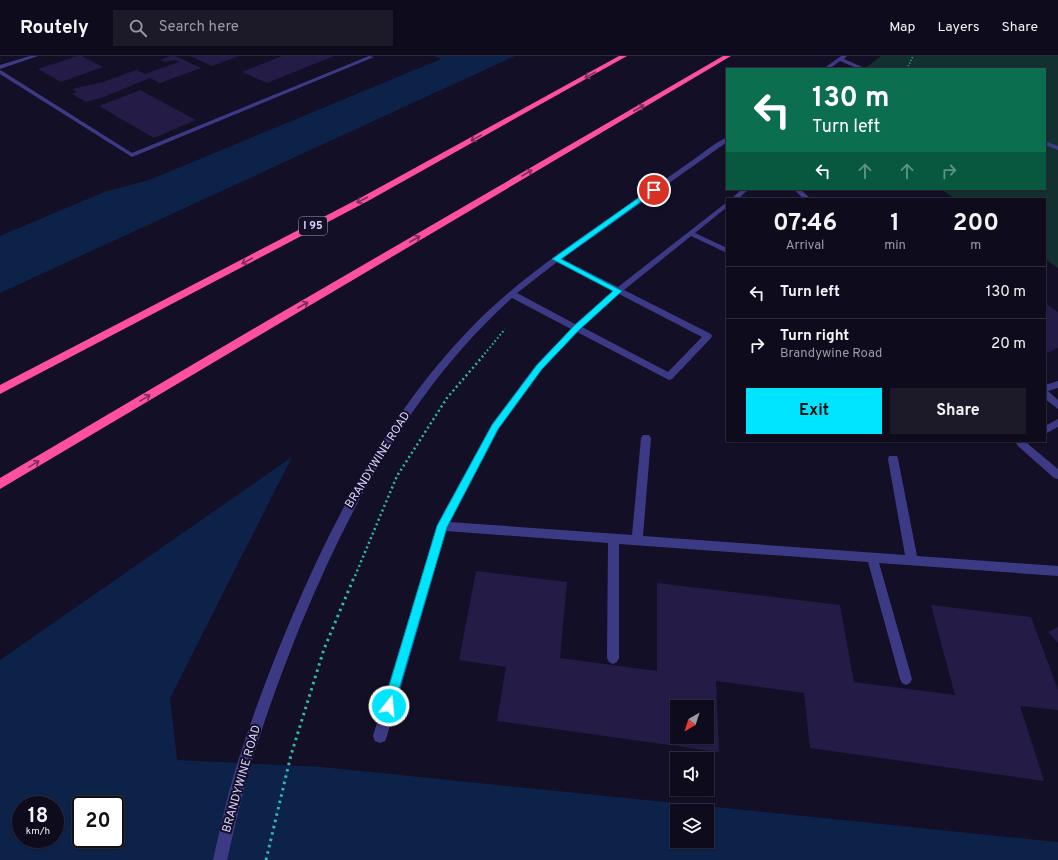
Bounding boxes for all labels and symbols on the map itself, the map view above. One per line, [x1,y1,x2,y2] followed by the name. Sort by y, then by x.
[584,71,596,79] one-way arrow
[633,103,645,111] one-way arrow
[470,134,482,142] one-way arrow
[521,169,533,177] one-way arrow
[637,173,671,207] pin
[356,197,368,205] one-way arrow
[299,217,327,235] road number: I 95
[409,235,421,243] one-way arrow
[241,257,253,265] one-way arrow
[297,300,309,308] one-way arrow
[139,393,151,401] one-way arrow
[342,409,414,511] street label: BRANDYWINE ROAD
[28,460,40,468] one-way arrow
[368,685,410,727] position arrow
[670,700,714,744] north arrow
[219,723,265,835] street label: BRANDYWINE ROAD
[72,796,124,848] speed limit sign: 20

